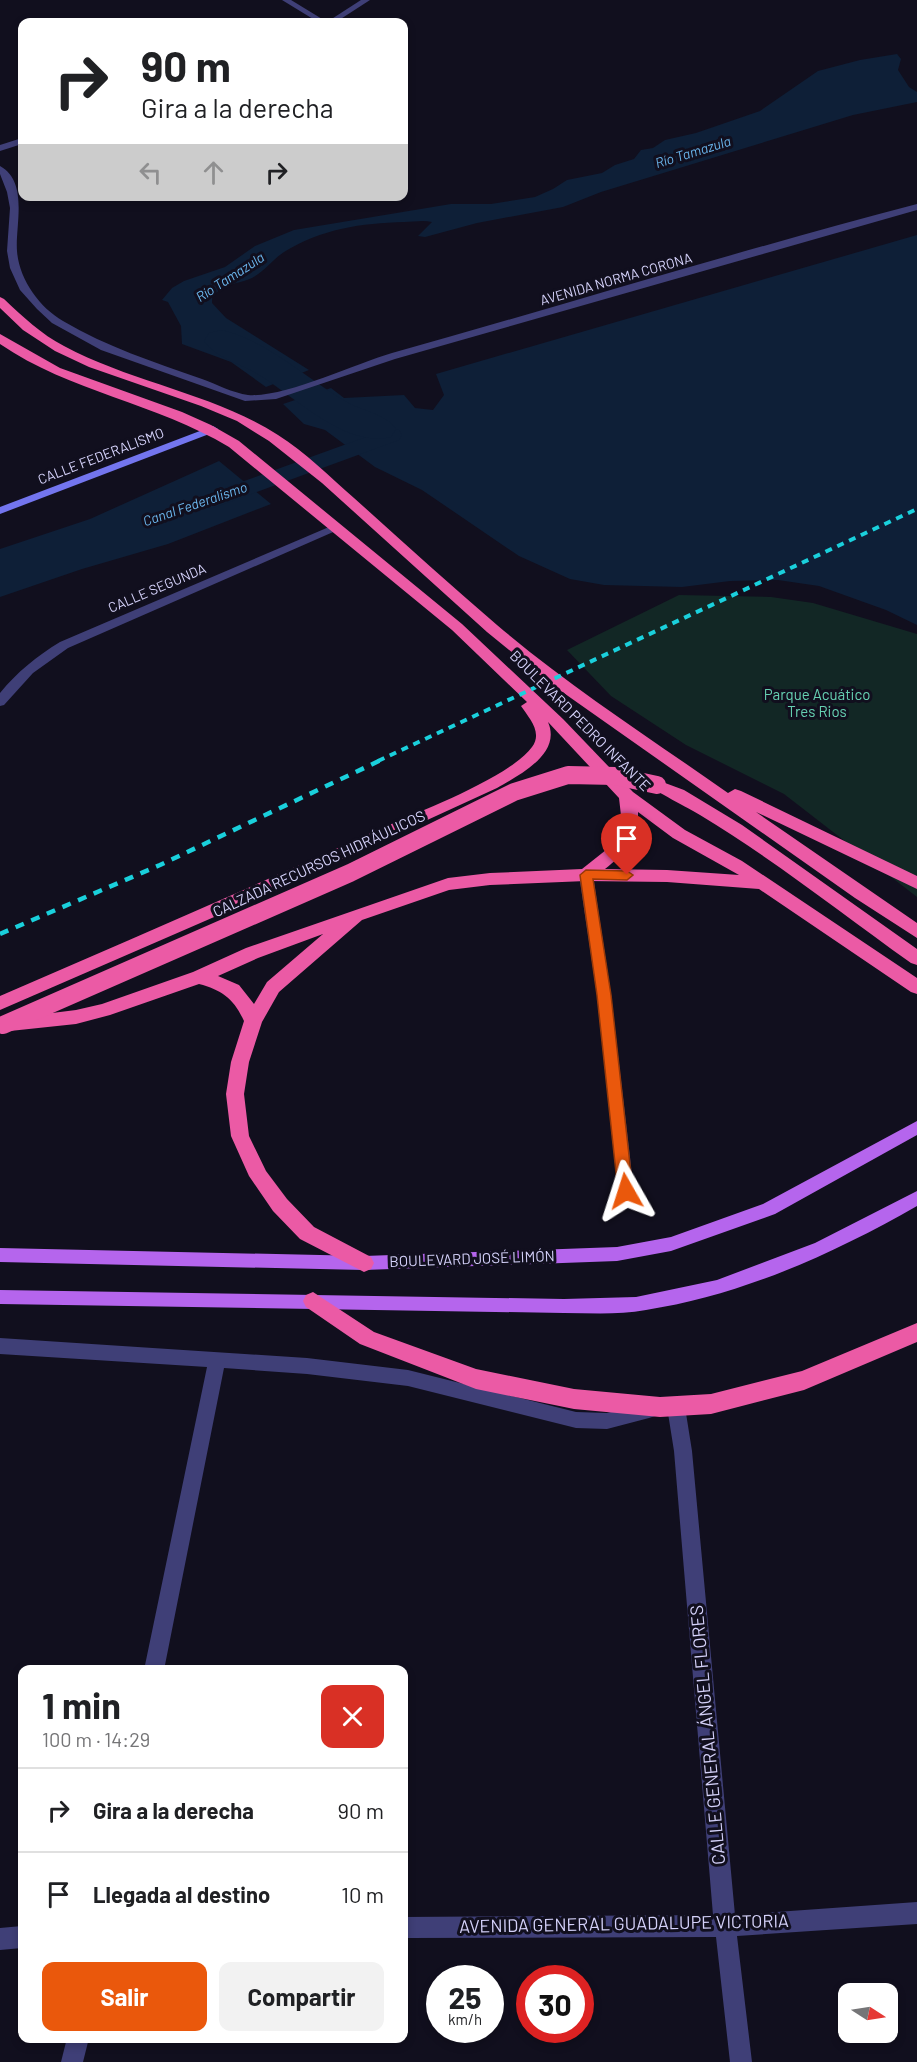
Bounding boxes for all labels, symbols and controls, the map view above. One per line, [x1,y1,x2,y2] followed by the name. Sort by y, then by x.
[141,40,231,90] text: 90 m
[42,42,120,120] icon: right
[141,91,334,123] text: Gira a la derecha
[653,132,733,171] water label: Río Tamazula
[134,156,167,189] icon: left
[197,156,230,189] icon: ahead
[260,156,293,189] icon: right
[192,248,267,305] water label: Río Tamazula
[538,248,694,308] street label: AVENIDA NORMA CORONA
[35,424,166,487] street label: CALLE FEDERALISMO
[141,478,249,529] water label: Canal Federalismo
[105,559,209,616] street label: CALLE SEGUNDA
[507,646,655,794] street label: BOULEVARD PEDRO INFANTE
[764,685,870,720] park label: Parque Acuático Tres Rios
[210,806,428,920] street label: CALZADA RECURSOS HIDRÁULICOS
[601,813,652,875] pin
[610,822,643,855] icon: arrive
[594,1159,658,1223] position arrow
[389,1246,555,1270] street label: BOULEVARD JOSÉ LIMÓN
[685,1604,729,1866] street label: CALLE GENERAL ÁNGEL FLORES
[42,1683,121,1726] text: 1 min
[321,1685,384,1748] button: close
[42,1727,150,1751] text: 100 m · 14:29
[42,1794,75,1827] icon: right
[93,1797,254,1823] text: Gira a la derecha
[338,1797,384,1823] text: 90 m
[42,1878,75,1911] icon: arrive
[93,1881,270,1907] text: Llegada al destino
[341,1881,384,1907] text: 10 m
[459,1909,789,1937] street label: AVENIDA GENERAL GUADALUPE VICTORIA
[42,1962,207,2031] button: Salir
[219,1962,384,2031] button: Compartir
[516,1965,594,2043] speed limit sign: 30
[449,1979,481,2015] text: 25
[838,1983,898,2043] north arrow
[838,1983,898,2043] map controls
[448,2010,482,2028] text: km/h

